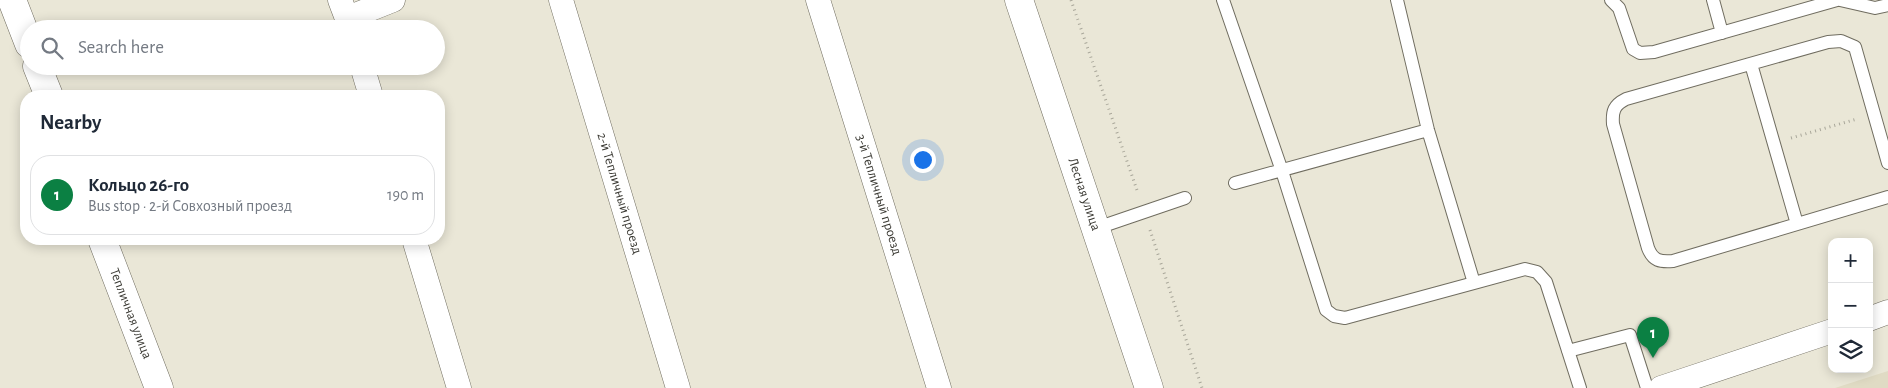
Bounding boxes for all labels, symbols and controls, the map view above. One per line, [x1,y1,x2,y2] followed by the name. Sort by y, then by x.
[20,20,445,75] search box
[38,34,66,62] icon: search
[78,38,164,57] text: Search here
[40,112,101,133] text: Nearby
[594,131,644,256] street label: 2-й Тепличный проезд
[853,133,904,257] street label: 3-й Тепличный проезд
[910,147,936,173] your location
[1065,156,1103,233] street label: Лесная улица
[88,176,189,195] text: Кольцо 26-го
[54,187,60,203] text: 1
[387,187,424,203] text: 190 m
[88,198,292,214] text: Bus stop · 2-й Совхозный проезд
[1828,238,1873,373] map controls
[1828,238,1873,283] button: +
[107,267,154,361] street label: Тепличная улица
[1828,283,1873,328] button: −
[1637,317,1669,358] pin: 1
[1828,328,1873,373] button: layers

